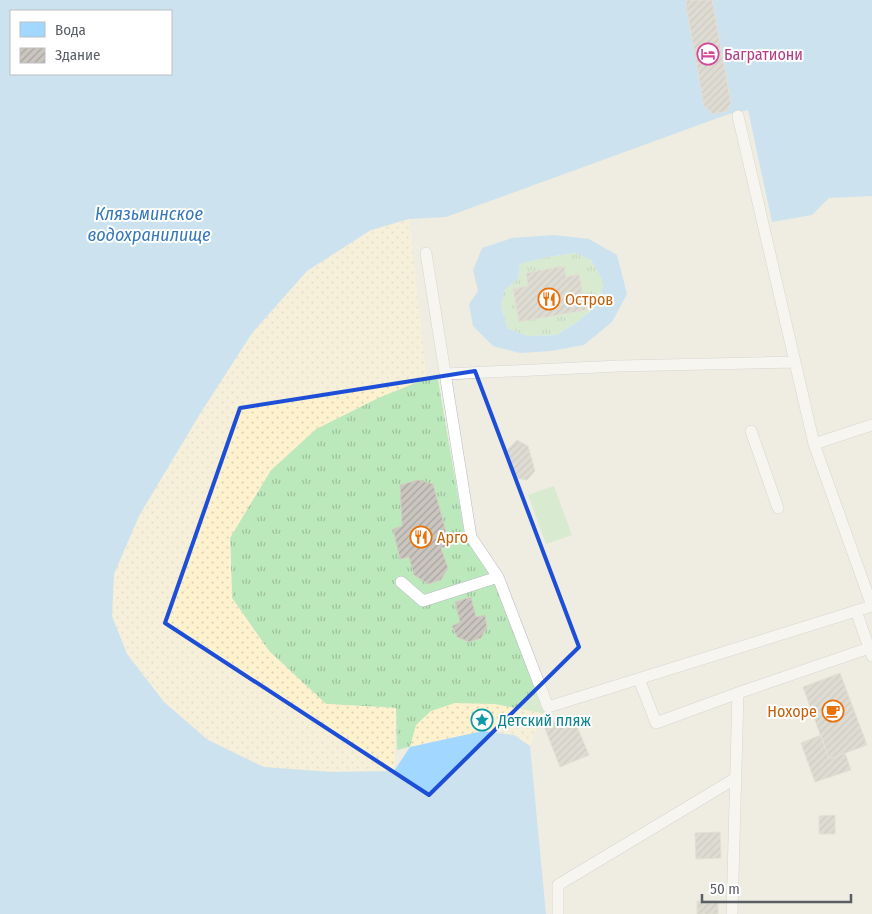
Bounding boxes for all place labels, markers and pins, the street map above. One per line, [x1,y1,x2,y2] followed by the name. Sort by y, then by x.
[696,42,720,66] hotel icon: Багратиони
[724,45,803,64] place label: Багратиони
[537,287,561,311] restaurant icon: Остров
[565,290,613,309] place label: Остров
[409,525,433,549] restaurant icon: Арго
[437,528,468,547] place label: Арго
[821,699,845,723] cafe icon: Нохоре
[767,702,817,721] place label: Нохоре
[470,708,494,732] place icon: Детский пляж
[497,711,591,730] place label: Детский пляж

